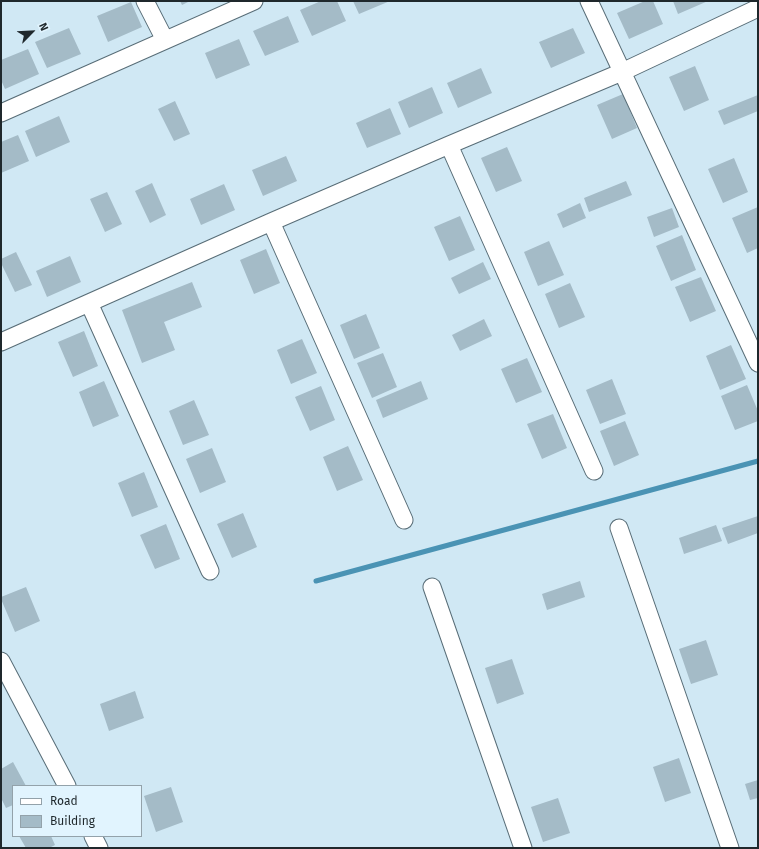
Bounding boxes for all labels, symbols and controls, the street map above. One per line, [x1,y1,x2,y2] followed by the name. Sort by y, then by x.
[12,12,52,52] north arrow
[36,21,51,33] text: N
[12,785,142,837] legend
[50,794,78,808] text: Road
[50,814,95,828] text: Building

